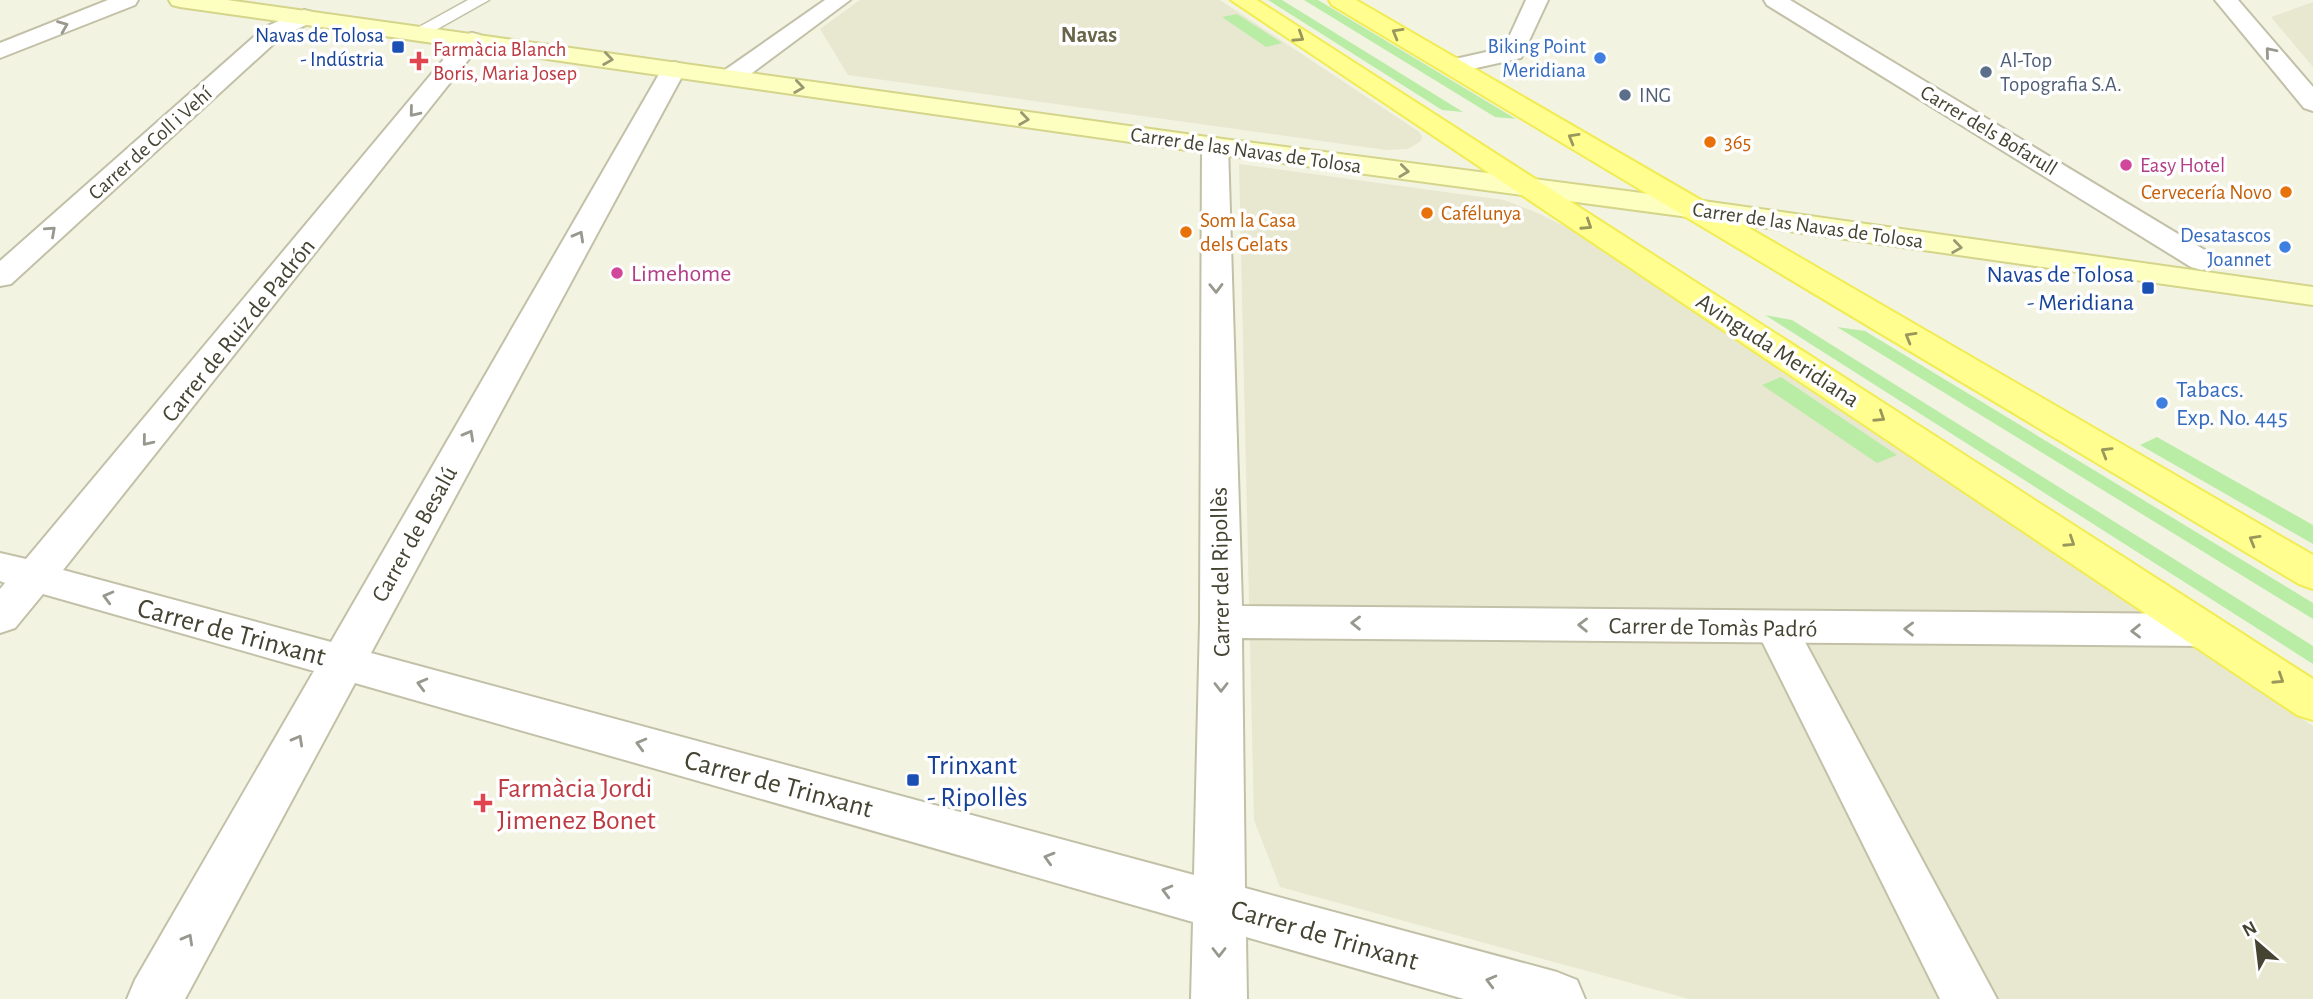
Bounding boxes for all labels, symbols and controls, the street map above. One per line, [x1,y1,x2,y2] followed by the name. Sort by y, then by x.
[57,20,69,34] one-way arrow
[1061,24,1117,47] district label: Navas
[255,25,384,70] place label: Navas de Tolosa - Indústria
[1392,28,1405,41] one-way arrow
[1291,29,1304,42] one-way arrow
[1487,36,1586,81] place label: Biking Point Meridiana
[390,39,406,55] marker: Navas de Tolosa - Indústria
[433,39,577,84] place label: Farmàcia Blanch Boris, Maria Josep
[2265,47,2278,59] one-way arrow
[1592,50,1608,66] marker: Biking Point Meridiana
[2000,50,2122,95] place label: Al-Top Topografia S.A.
[602,52,614,67] one-way arrow
[411,53,427,69] marker: Farmàcia Blanch Boris, Maria Josep
[1978,64,1994,80] marker: Al-Top Topografia S.A.
[793,79,805,94] one-way arrow
[1917,81,2061,179] street label: Carrer dels Bofarull
[85,82,217,204] street label: Carrer de Coll i Vehí
[1639,85,1671,106] place label: ING
[1617,87,1633,103] marker: ING
[409,104,422,117] one-way arrow
[1018,111,1030,126] one-way arrow
[1129,124,1363,177] street label: Carrer de las Navas de Tolosa
[1724,132,1751,153] place label: 365
[1568,133,1581,146] one-way arrow
[1702,134,1718,150] marker: 365
[2140,155,2225,176] place label: Easy Hotel
[2118,157,2134,173] marker: Easy Hotel
[1398,163,1410,178] one-way arrow
[2141,182,2272,203] place label: Cervecería Novo
[2278,184,2294,200] marker: Cervecería Novo
[1691,199,1925,252] street label: Carrer de las Navas de Tolosa
[1441,203,1522,224] place label: Cafélunya
[1419,205,1435,221] marker: Cafélunya
[1200,210,1297,255] place label: Som la Casa dels Gelats
[1579,217,1592,230] one-way arrow
[1178,224,1194,240] marker: Som la Casa dels Gelats
[2180,225,2271,270] place label: Desatascos Joannet
[43,227,56,240] one-way arrow
[571,231,585,243] one-way arrow
[158,234,320,427] street label: Carrer de Ruiz de Padrón
[1951,239,1963,254] one-way arrow
[2277,239,2293,255] marker: Desatascos Joannet
[631,262,731,286] place label: Limehome
[1987,263,2134,315] place label: Navas de Tolosa - Meridiana
[609,265,625,281] marker: Limehome
[2140,280,2156,296] marker: Navas de Tolosa - Meridiana
[1208,283,1224,293] one-way arrow
[1692,289,1863,412] street label: Avinguda Meridiana
[1904,332,1917,345] one-way arrow
[2176,378,2288,430] place label: Tabacs. Exp. No. 445
[2154,395,2170,411] marker: Tabacs. Exp. No. 445
[1872,409,1885,422] one-way arrow
[461,430,474,442] one-way arrow
[143,434,156,446] one-way arrow
[2100,448,2113,461] one-way arrow
[368,463,462,606] street label: Carrer de Besalú
[1208,487,1234,657] street label: Carrer del Ripollès
[2062,534,2075,547] one-way arrow
[2249,535,2262,548] one-way arrow
[102,591,114,605] one-way arrow
[134,594,329,672] street label: Carrer de Trinxant
[1608,614,1818,642] street label: Carrer de Tomàs Padró
[1350,615,1360,631] one-way arrow
[1577,618,1588,633] one-way arrow
[1903,621,1913,637] one-way arrow
[2130,623,2141,639] one-way arrow
[2271,671,2284,684] one-way arrow
[416,677,428,692] one-way arrow
[1213,681,1228,692] one-way arrow
[290,735,303,748] one-way arrow
[635,738,647,753] one-way arrow
[681,746,876,824] street label: Carrer de Trinxant
[927,752,1028,812] place label: Trinxant - Ripollès
[905,772,921,788] marker: Trinxant - Ripollès
[497,775,656,835] place label: Farmàcia Jordi Jimenez Bonet
[475,795,491,811] marker: Farmàcia Jordi Jimenez Bonet
[1043,852,1055,866] one-way arrow
[1161,884,1173,899] one-way arrow
[1227,896,1421,976] street label: Carrer de Trinxant
[2222,908,2292,978] north arrow
[2239,918,2260,941] text: N
[180,934,193,947] one-way arrow
[1211,947,1227,957] one-way arrow
[1485,975,1497,989] one-way arrow

